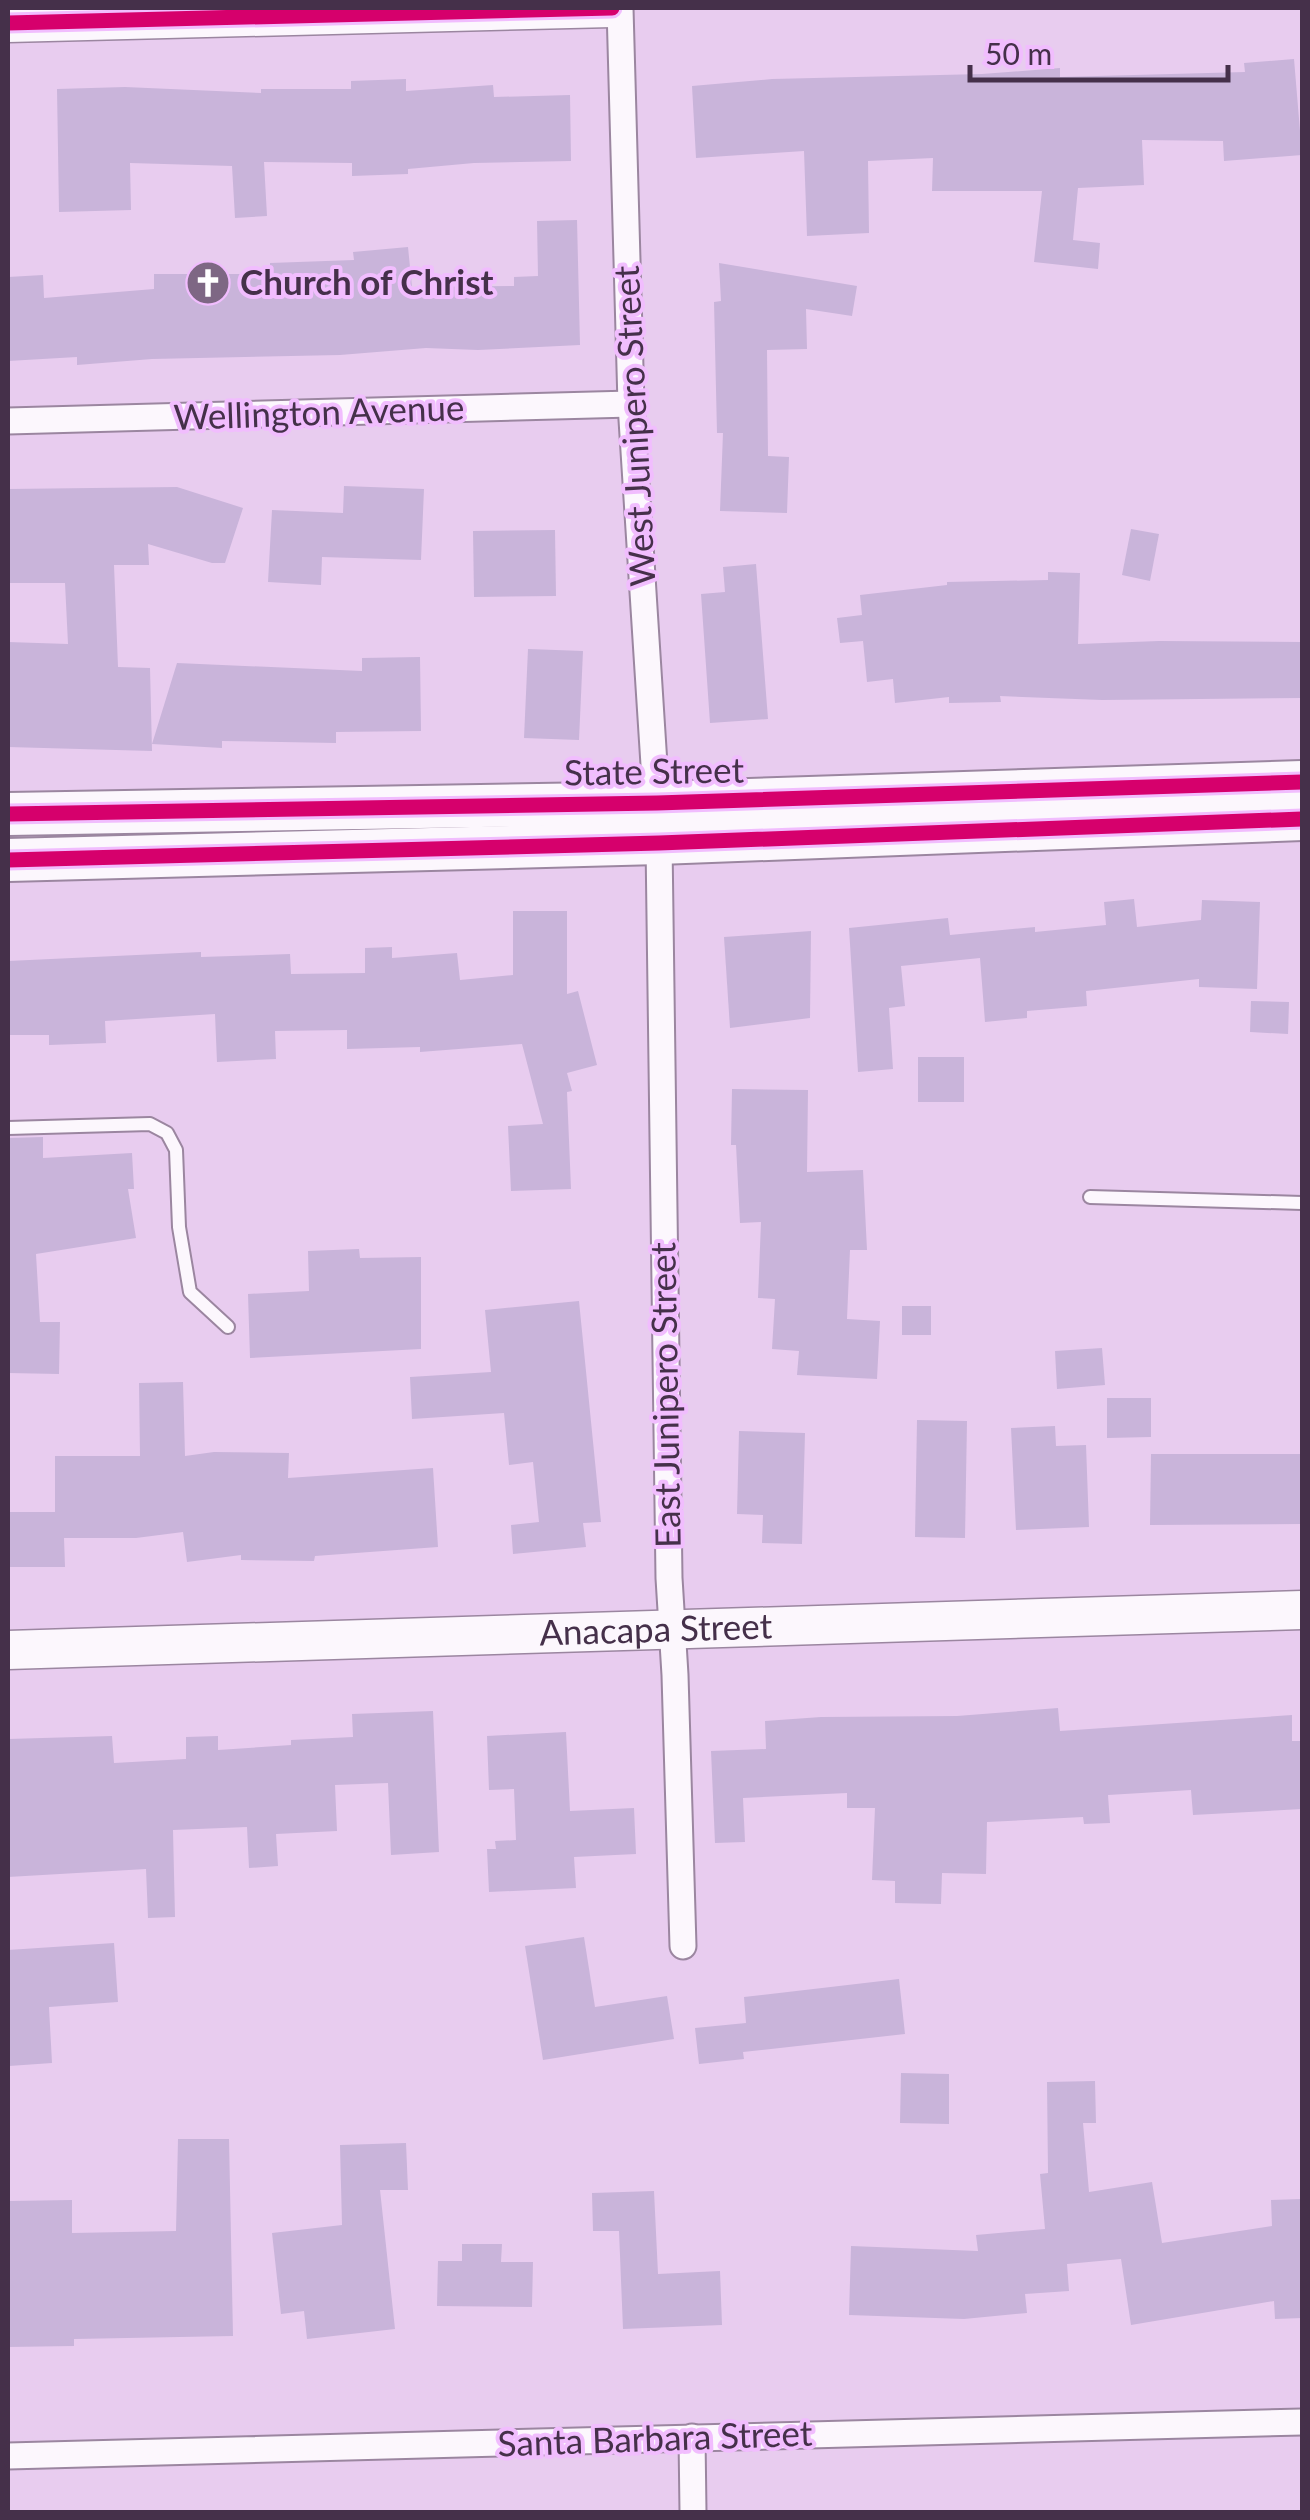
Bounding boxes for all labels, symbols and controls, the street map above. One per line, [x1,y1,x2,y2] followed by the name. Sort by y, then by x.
[970,20,1228,82] scale bar
[985,35,1052,71] text: 50 m
[185,260,231,306] church icon: Church of Christ
[240,260,494,302] place label: Church of Christ
[604,264,662,588] street label: West Junipero Street
[173,385,465,437] street label: Wellington Avenue
[564,747,745,793] street label: State Street
[640,1241,688,1548] street label: East Junipero Street
[539,1603,773,1653] street label: Anacapa Street
[497,2411,813,2463] street label: Santa Barbara Street

